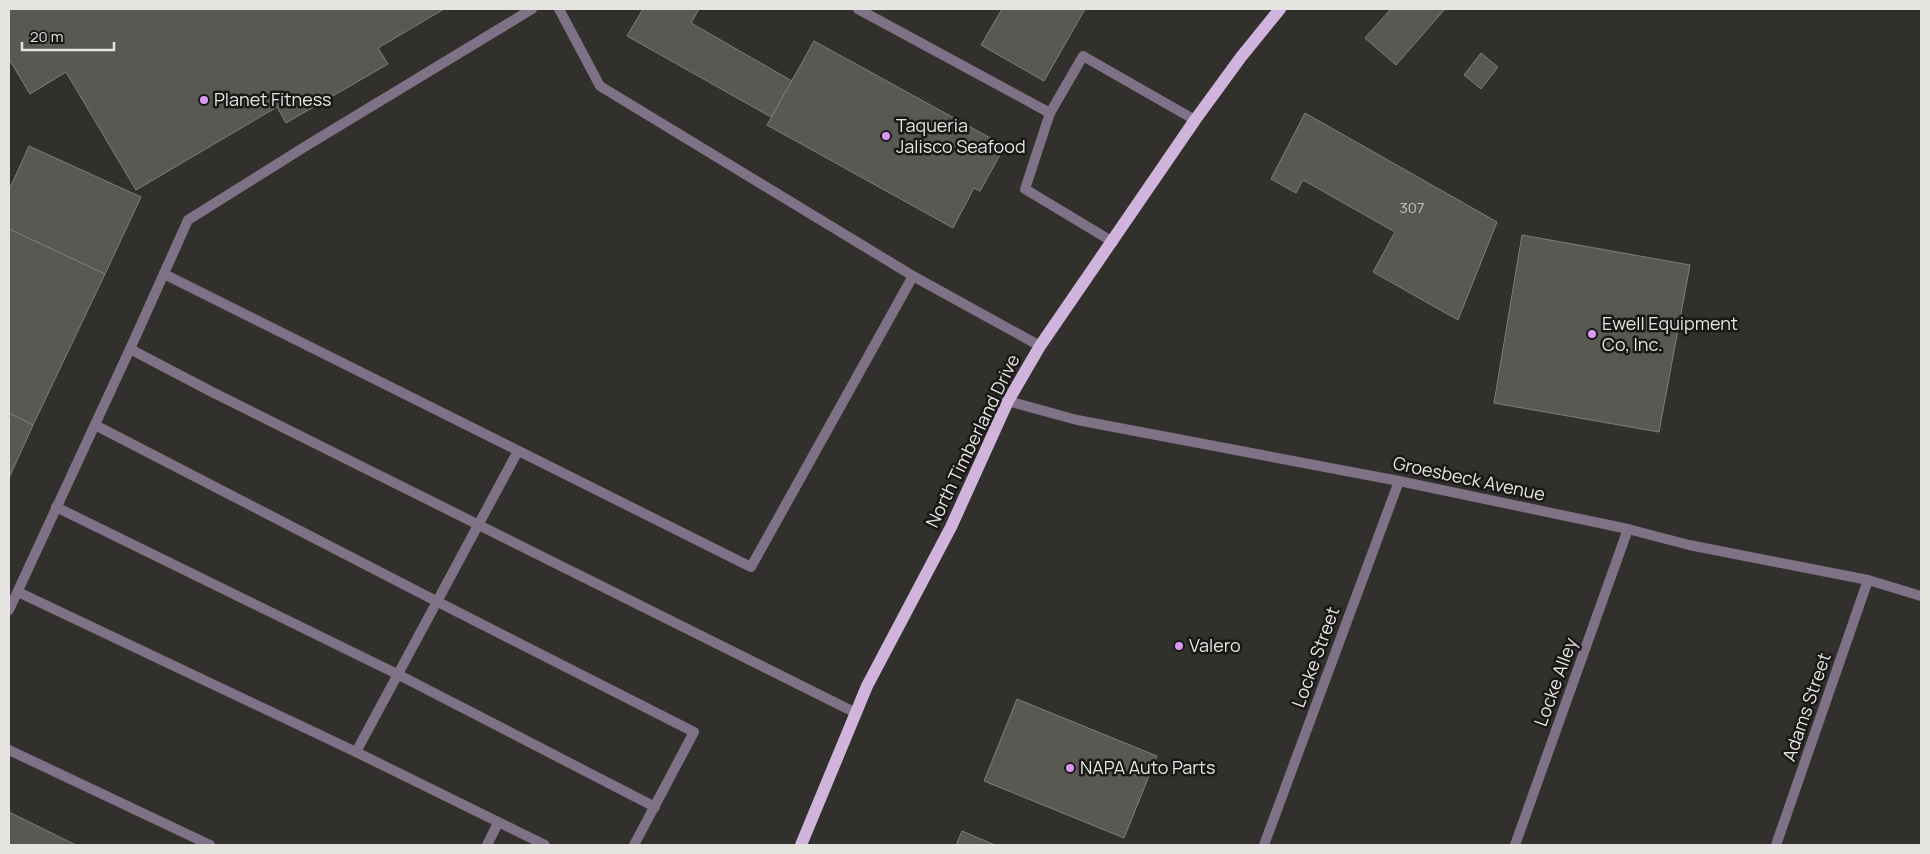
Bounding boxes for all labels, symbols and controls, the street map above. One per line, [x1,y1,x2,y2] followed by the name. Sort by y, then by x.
[22,20,115,52] scale bar
[30,26,63,47] text: 20 m
[214,87,332,111] place label: Planet Fitness
[198,94,210,106] marker: Planet Fitness
[896,113,1026,158] place label: Taqueria Jalisco Seafood
[880,130,892,142] marker: Taqueria Jalisco Seafood
[1400,197,1424,218] house number: 307
[1602,311,1738,356] place label: Ewell Equipment Co, Inc.
[1586,328,1598,340] marker: Ewell Equipment Co, Inc.
[920,350,1025,531] street label: North Timberland Drive
[1391,450,1547,506] street label: Groesbeck Avenue
[1286,603,1344,710] street label: Locke Street
[1189,633,1241,657] place label: Valero
[1528,634,1582,729] street label: Locke Alley
[1173,640,1185,652] marker: Valero
[1776,649,1836,764] street label: Adams Street
[1080,755,1216,779] place label: NAPA Auto Parts
[1064,762,1076,774] marker: NAPA Auto Parts

